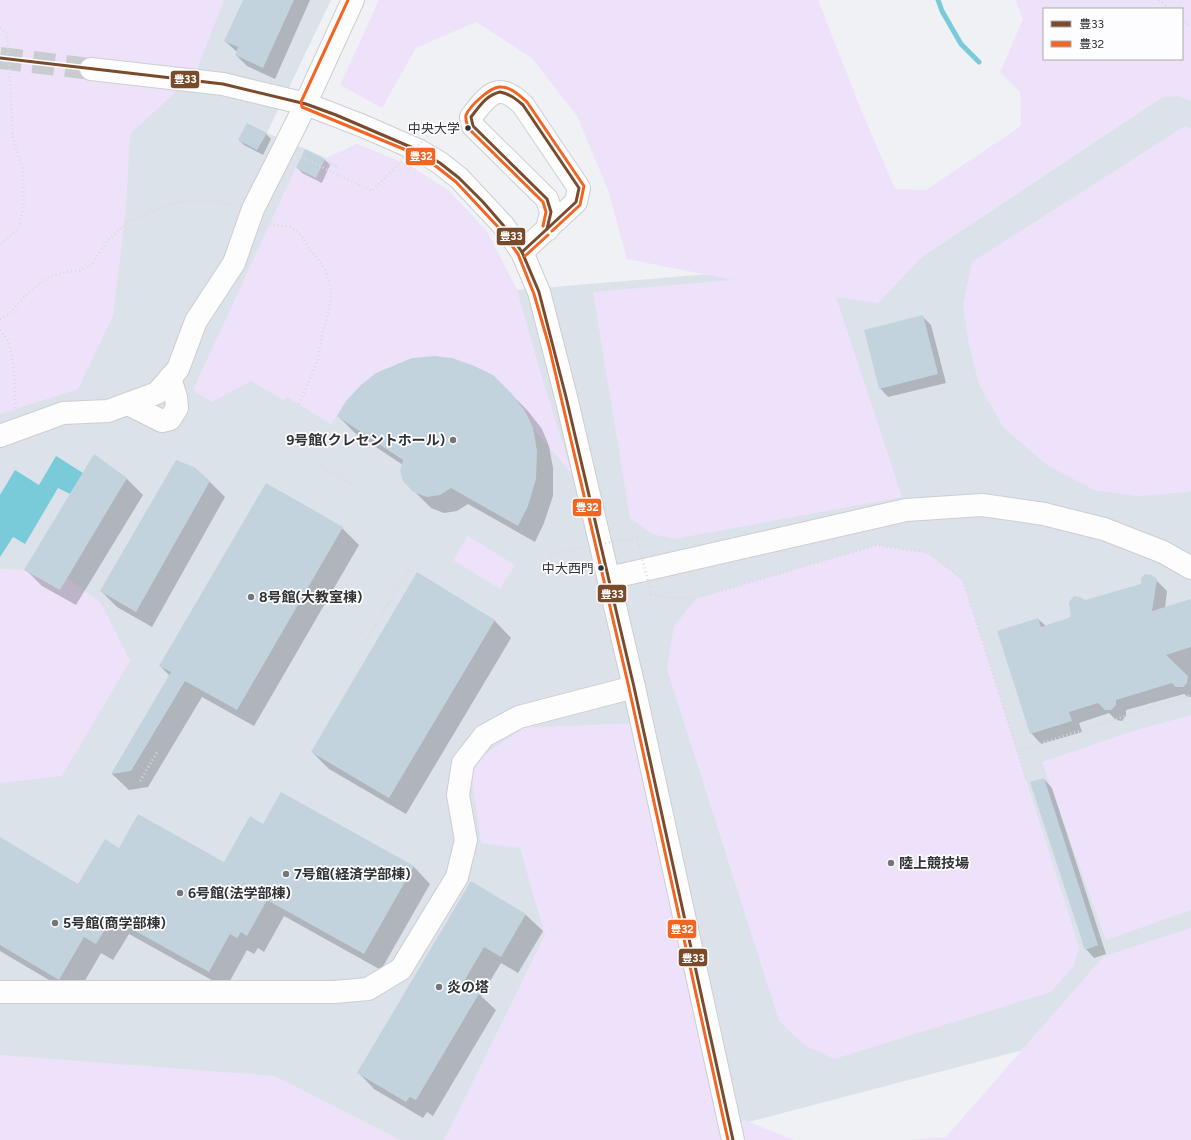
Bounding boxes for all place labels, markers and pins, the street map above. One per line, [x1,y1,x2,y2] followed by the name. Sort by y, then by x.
[408,121,460,136] place label: 中央大学
[463,123,473,133] marker: 中央大学
[286,432,445,449] place label: 9号館(クレセントホール)
[448,435,458,445] marker: 9号館(クレセントホール)
[542,561,594,576] place label: 中大西門
[596,563,606,573] marker: 中大西門
[259,589,362,606] place label: 8号館(大教室棟)
[246,592,256,602] marker: 8号館(大教室棟)
[899,855,969,872] place label: 陸上競技場
[886,858,896,868] marker: 陸上競技場
[294,866,410,883] place label: 7号館(経済学部棟)
[281,869,291,879] marker: 7号館(経済学部棟)
[188,885,291,902] place label: 6号館(法学部棟)
[175,888,185,898] marker: 6号館(法学部棟)
[63,915,166,932] place label: 5号館(商学部棟)
[50,918,60,928] marker: 5号館(商学部棟)
[447,979,489,996] place label: 炎の塔
[434,982,444,992] marker: 炎の塔

